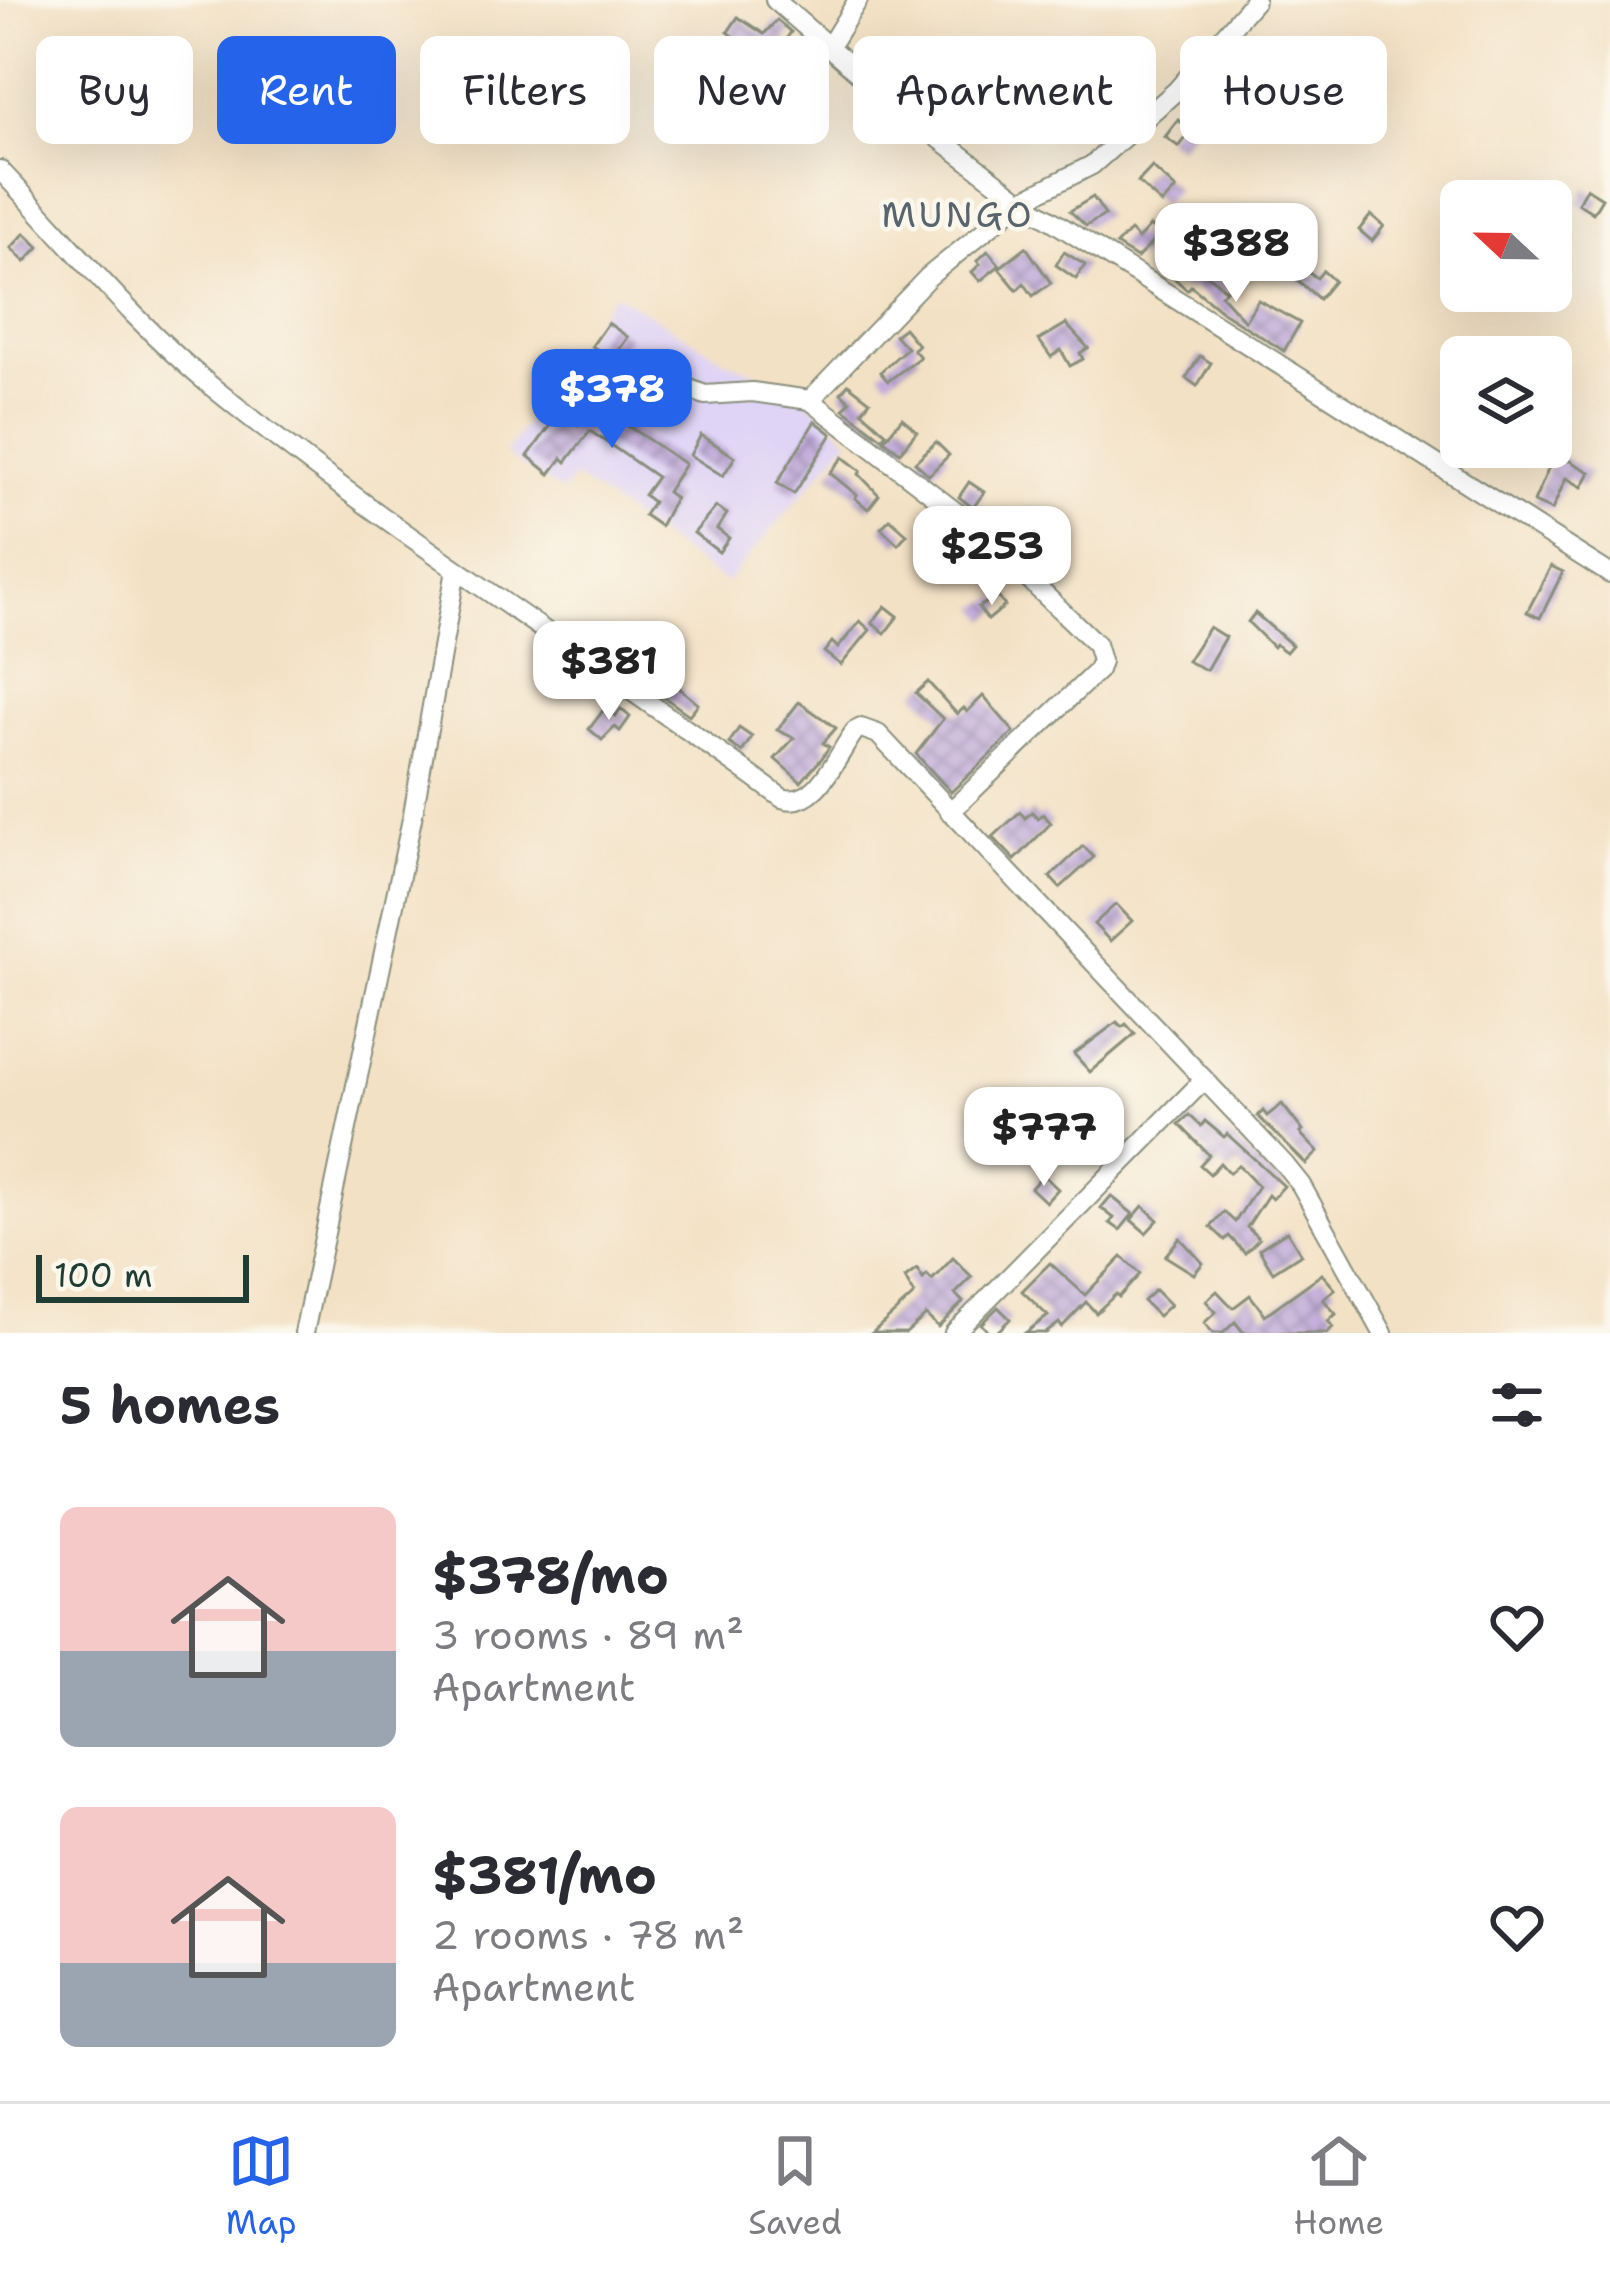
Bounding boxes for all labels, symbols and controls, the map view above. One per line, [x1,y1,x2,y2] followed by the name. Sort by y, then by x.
[36,36,193,144] chip: Buy
[217,36,396,144] chip: Rent
[420,36,630,144] chip: Filters
[654,36,829,144] chip: New
[853,36,1156,144] chip: Apartment
[1180,36,1387,144] chip: House
[1440,180,1572,312] north arrow
[1440,180,1572,468] map controls
[881,190,1035,239] district label: MUNGO
[1165,203,1307,305] pin: $388
[1182,216,1290,268] text: $388
[1440,336,1572,468] button: layers
[541,349,683,451] pin: $378
[559,362,665,414] text: $378
[921,506,1063,608] pin: $253
[940,519,1044,571] text: $253
[538,621,680,723] pin: $381
[560,634,658,686] text: $381
[973,1087,1115,1189] pin: $777
[991,1100,1097,1152] text: $777
[36,1249,249,1302] scale bar
[54,1253,153,1298] text: 100 m
[60,1371,280,1439] text: 5 homes
[1484,1372,1550,1438] icon: filters
[432,1541,669,1609] text: $378/mo
[156,1555,300,1699] icon: home
[1484,1594,1550,1660] icon: heart
[432,1609,744,1661] text: 3 rooms · 89 m²
[432,1661,635,1713] text: Apartment
[432,1841,657,1909] text: $381/mo
[156,1855,300,1999] icon: home
[1484,1894,1550,1960] icon: heart
[432,1909,744,1961] text: 2 rooms · 78 m²
[432,1961,635,2013] text: Apartment
[226,2128,297,2245] tab: Map
[748,2128,842,2245] tab: Saved
[1293,2128,1384,2245] tab: Home

